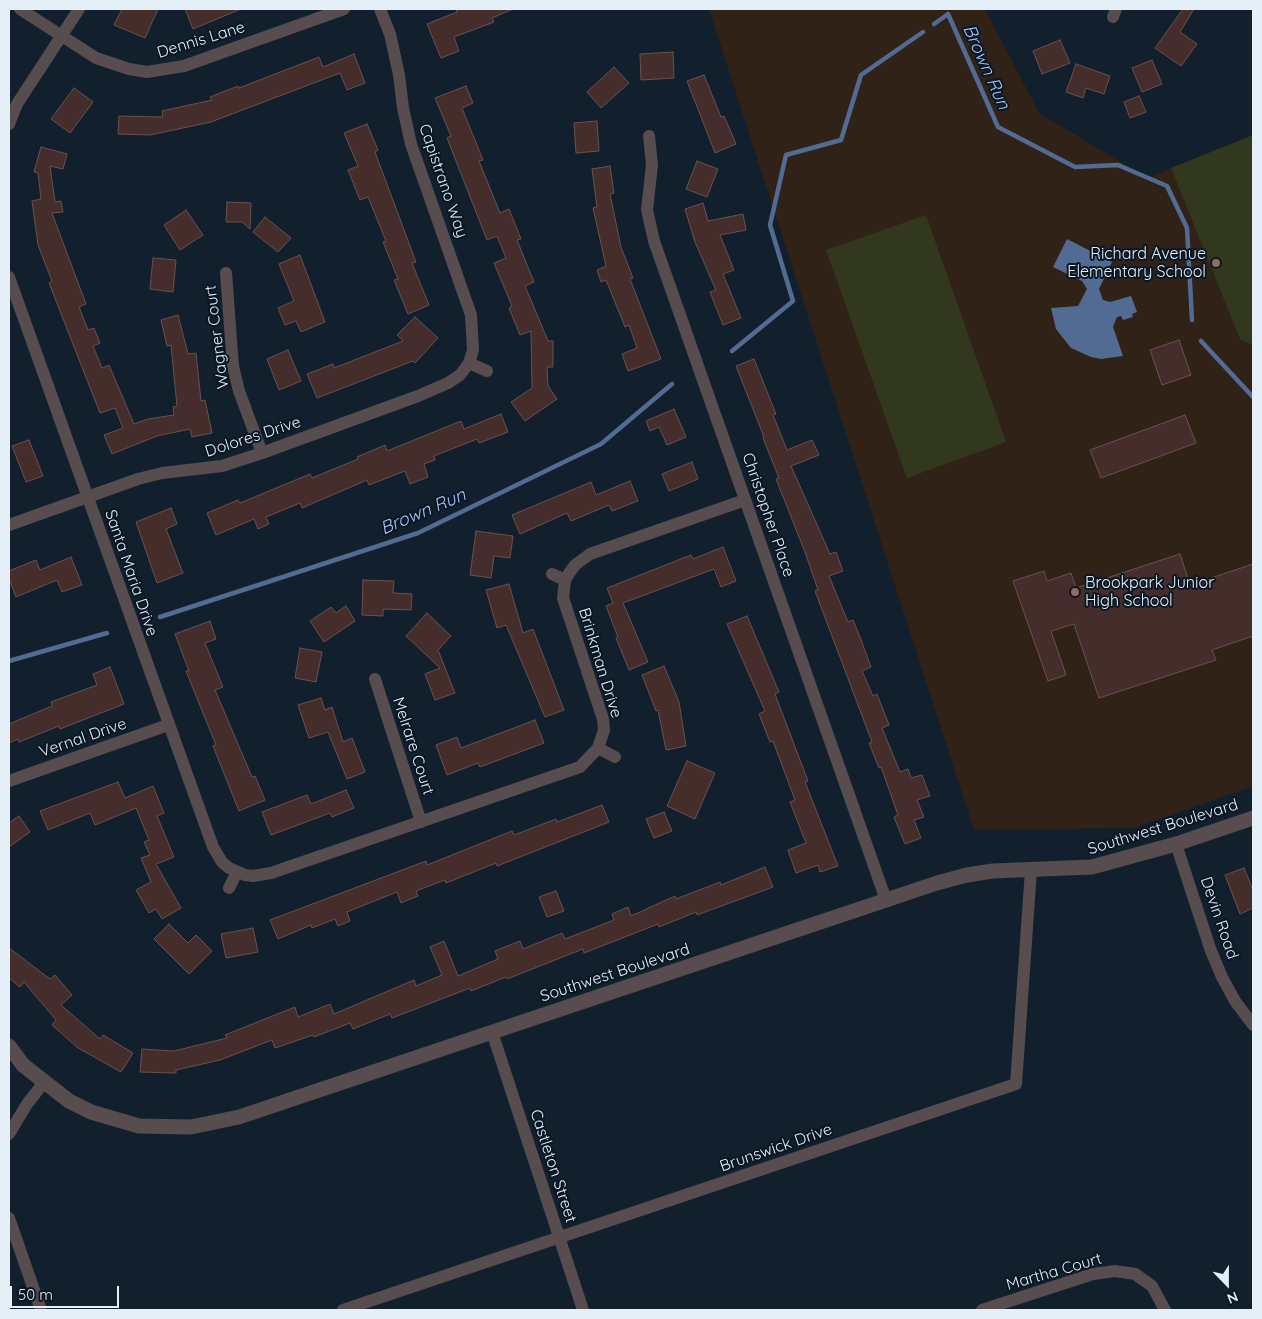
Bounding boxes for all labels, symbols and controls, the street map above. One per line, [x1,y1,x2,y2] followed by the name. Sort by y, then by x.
[155,18,247,62] street label: Dennis Lane
[958,21,1014,113] water label: Brown Run
[415,122,471,240] street label: Capistrano Way
[1067,244,1206,282] place label: Richard Avenue Elementary School
[1210,257,1222,269] marker: Richard Avenue Elementary School
[201,284,233,390] street label: Wagner Court
[203,412,303,462] street label: Dolores Drive
[738,450,798,580] street label: Christopher Place
[377,484,469,540] water label: Brown Run
[100,507,162,639] street label: Santa Maria Drive
[1085,573,1214,611] place label: Brookpark Junior High School
[1069,586,1081,598] marker: Brookpark Junior High School
[574,606,626,720] street label: Brinkman Drive
[388,695,438,797] street label: Melrare Court
[37,714,129,762] street label: Vernal Drive
[1086,795,1240,859] street label: Southwest Boulevard
[1196,874,1242,962] street label: Devin Road
[538,940,692,1006] street label: Southwest Boulevard
[526,1107,580,1225] street label: Castleton Street
[717,1120,835,1176] street label: Brunswick Drive
[1004,1249,1104,1295] street label: Martha Court
[1202,1259,1252,1309] north arrow
[12,1276,121,1308] scale bar
[18,1285,53,1304] text: 50 m
[1224,1288,1241,1308] text: N

